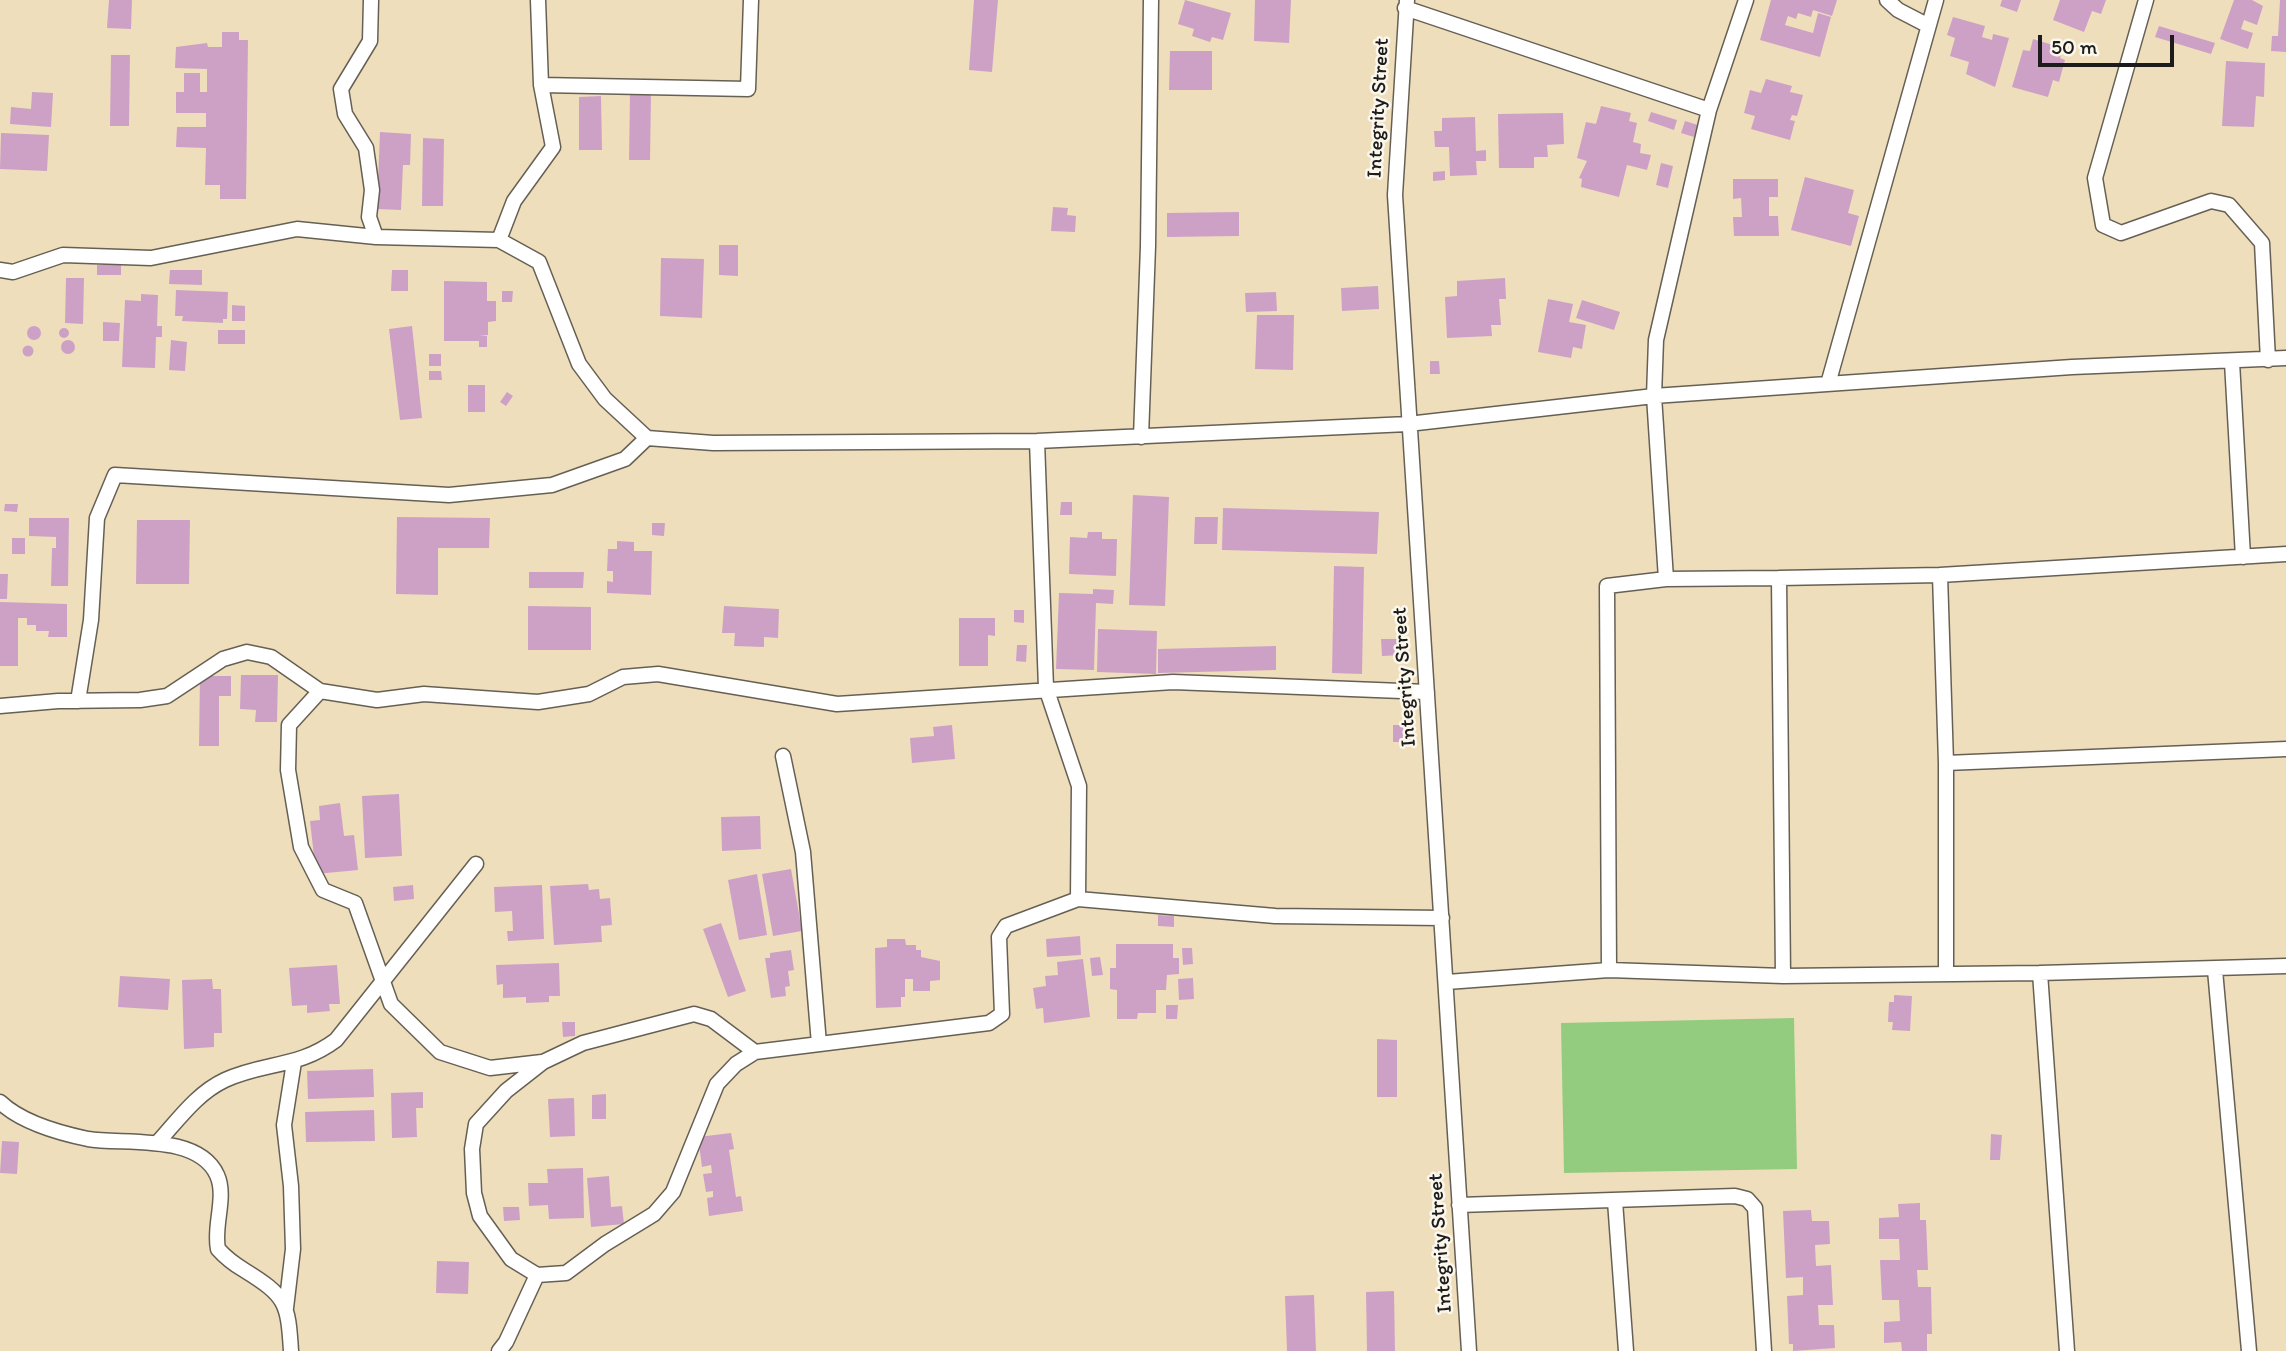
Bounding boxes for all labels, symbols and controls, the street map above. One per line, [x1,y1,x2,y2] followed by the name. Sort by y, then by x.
[2041,21,2178,65] scale bar
[2051,34,2097,59] text: 50 m
[1363,37,1395,179] street label: Integrity Street
[1388,606,1422,748] street label: Integrity Street
[1424,1172,1458,1314] street label: Integrity Street

